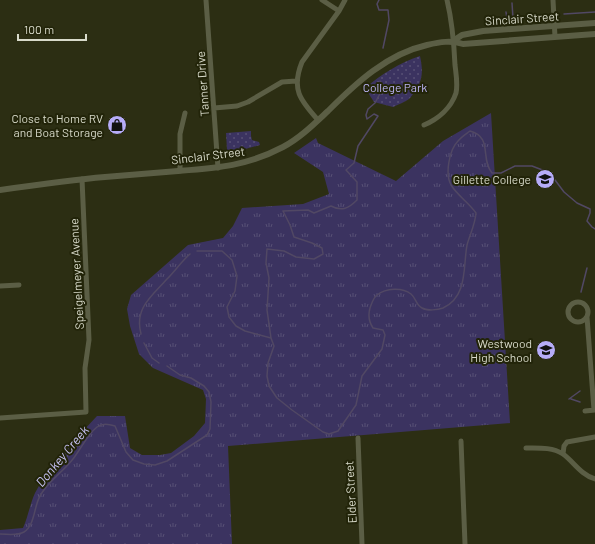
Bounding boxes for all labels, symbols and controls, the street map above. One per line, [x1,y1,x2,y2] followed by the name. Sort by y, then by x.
[485,8,559,28] street label: Sinclair Street
[18,16,86,42] scale bar
[24,22,54,36] text: 100 m
[193,51,211,117] street label: Tanner Drive
[363,80,427,94] park label: College Park
[11,111,103,139] place label: Close to Home RV and Boat Storage
[106,114,128,136] shop icon: Close to Home RV and Boat Storage
[170,144,246,166] street label: Sinclair Street
[534,168,556,190] school or university icon: Gillette College
[453,172,531,186] place label: Gillette College
[66,218,86,330] street label: Speigelmeyer Avenue
[470,336,532,364] place label: Westwood High School
[535,339,557,361] school or university icon: Westwood High School
[32,422,92,490] water label: Donkey Creek
[341,460,359,524] street label: Elder Street

